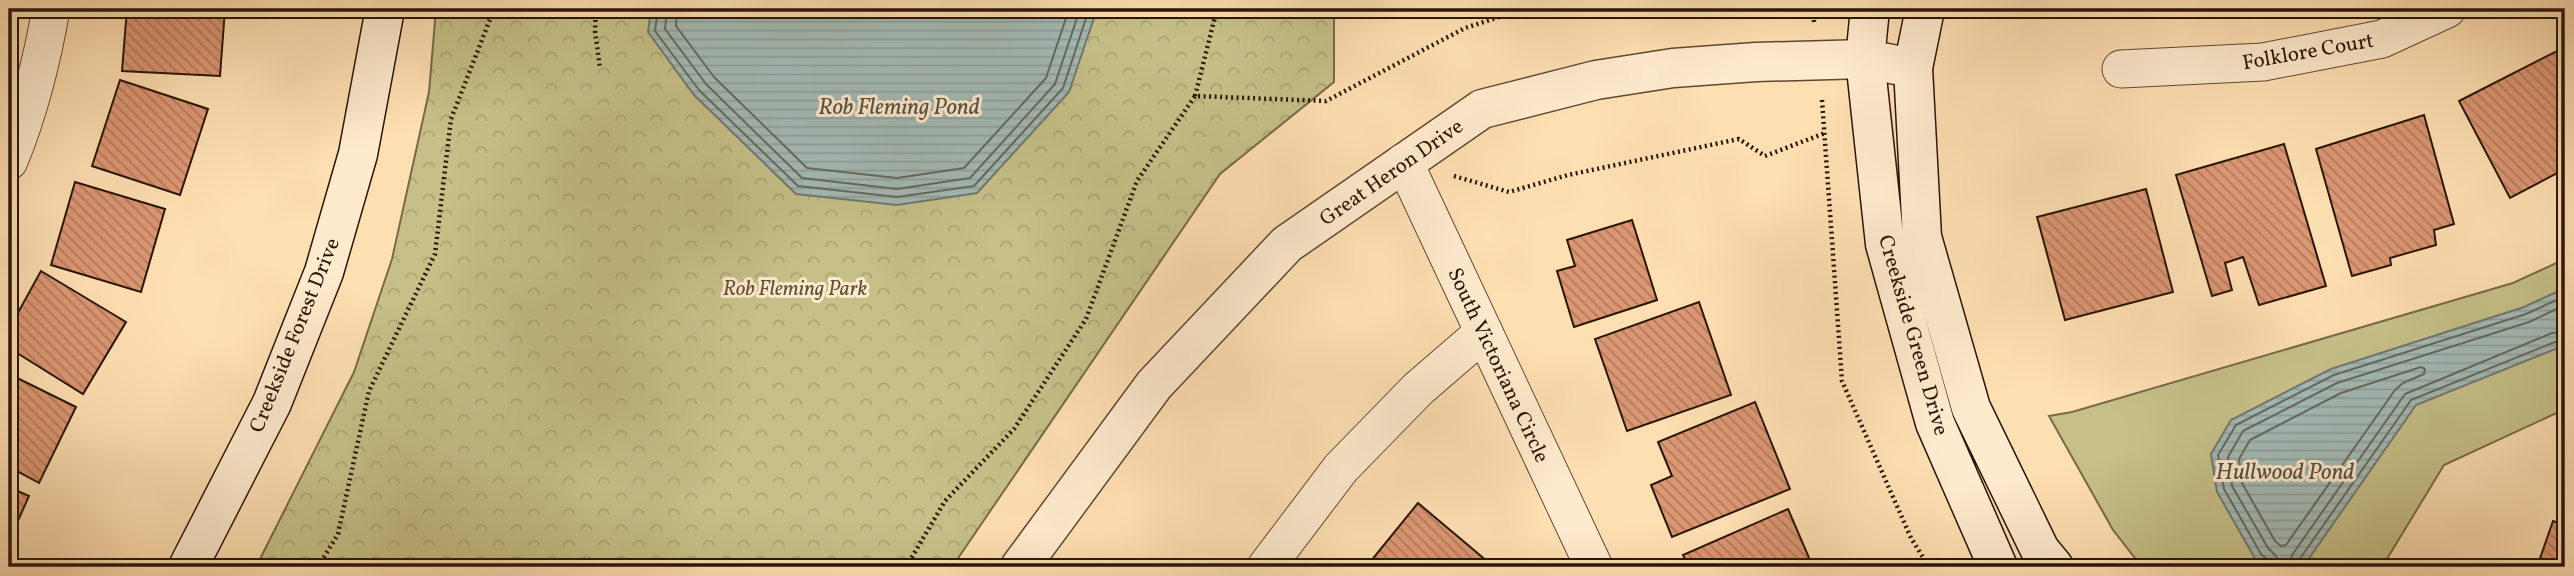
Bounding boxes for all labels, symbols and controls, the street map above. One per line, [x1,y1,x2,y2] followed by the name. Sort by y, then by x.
[2240,27,2376,78] street label: Folklore Court
[818,92,980,124] water label: Rob Fleming Pond
[1314,113,1470,234] street label: Great Heron Drive
[1870,232,1955,439] street label: Creekside Green Drive
[243,234,348,437] street label: Creekside Forest Drive
[1440,263,1556,468] street label: South Victoriana Circle
[723,275,868,304] park label: Rob Fleming Park
[2216,457,2354,489] water label: Hullwood Pond

